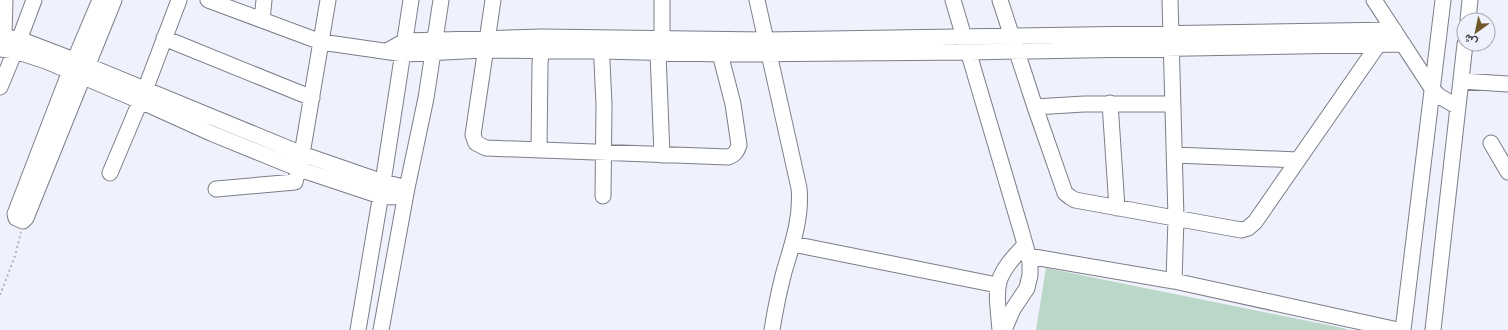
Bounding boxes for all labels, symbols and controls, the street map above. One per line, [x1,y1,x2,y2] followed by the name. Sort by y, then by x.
[1456,12,1496,52] north arrow
[1461,31,1480,50] text: ش

